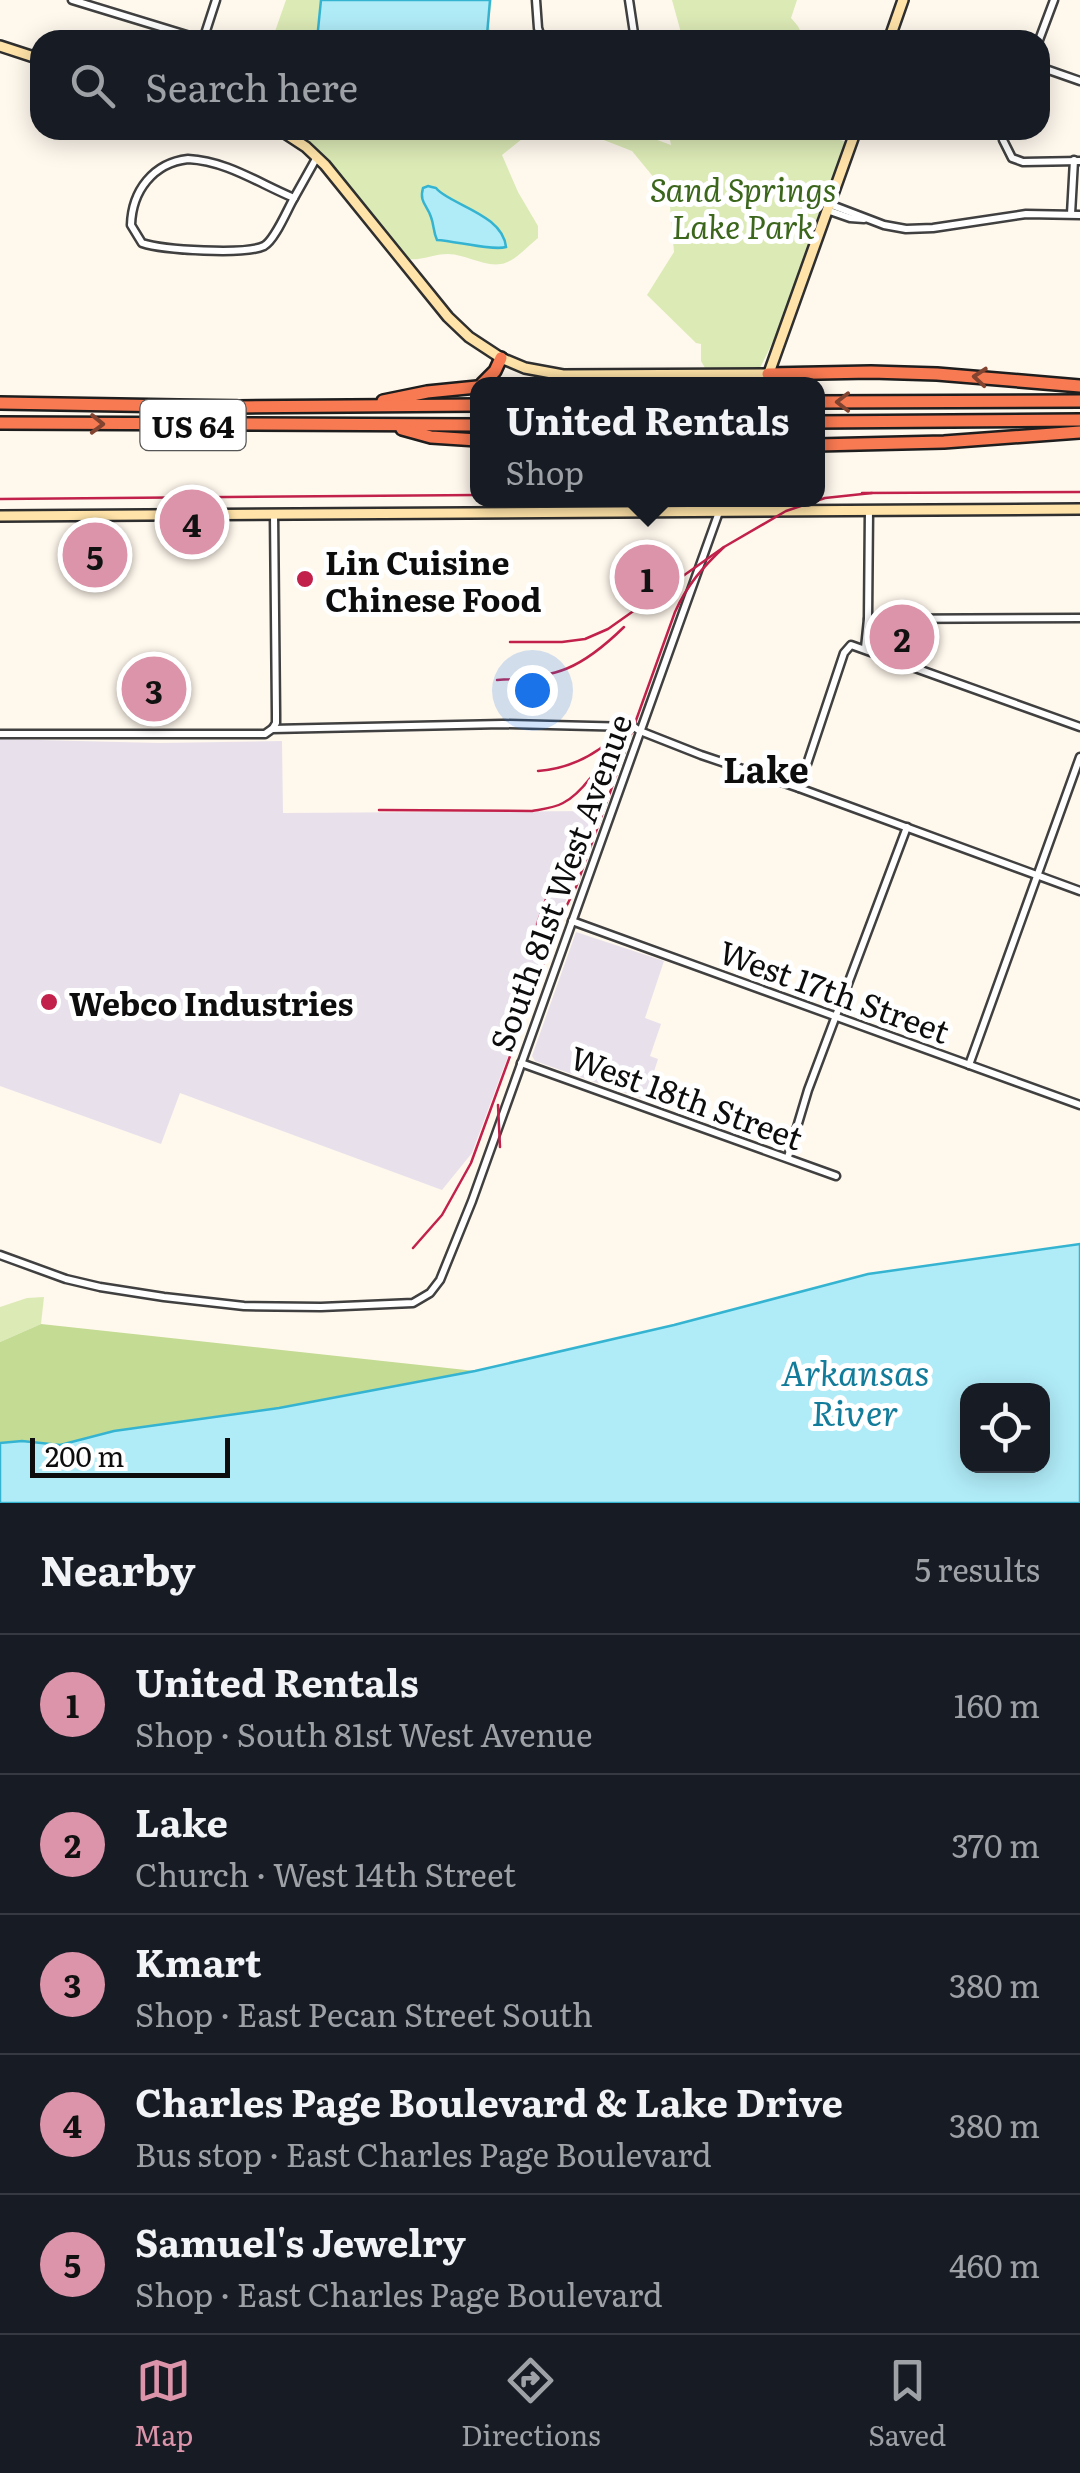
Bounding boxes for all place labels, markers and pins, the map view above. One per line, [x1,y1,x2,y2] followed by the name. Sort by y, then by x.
[160,484,224,560] pin: 4
[62,518,128,592] pin: 5
[325,537,542,622] place label: Lin Cuisine Chinese Food
[614,540,680,614] pin: 1
[294,568,316,590] marker: Lin Cuisine Chinese Food
[870,600,934,674] pin: 2
[122,652,186,726] pin: 3
[69,978,353,1026] place label: Webco Industries
[38,991,60,1013] marker: Webco Industries

